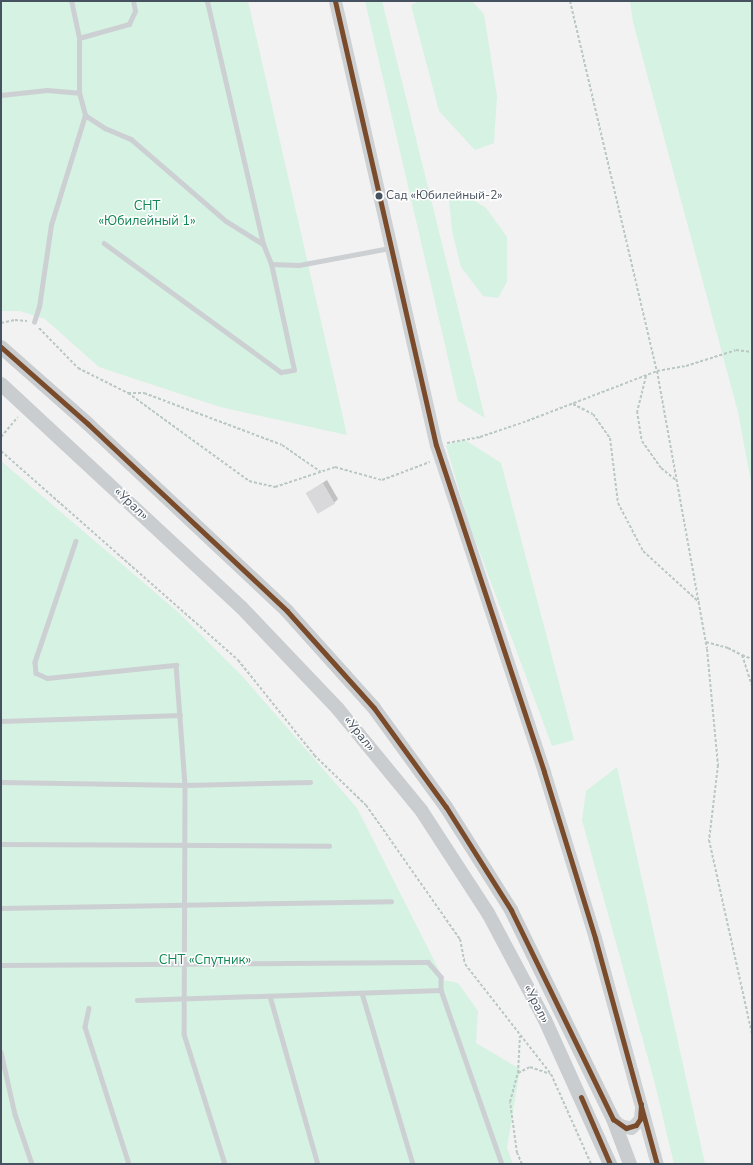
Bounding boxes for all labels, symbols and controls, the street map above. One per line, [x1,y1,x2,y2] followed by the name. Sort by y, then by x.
[386,189,503,203] place label: Сад «Юбилейный-2»
[374,191,384,201] marker: Сад «Юбилейный-2»
[98,199,196,230] park label: СНТ «Юбилейный 1»
[111,484,151,524] street label: «Урал»
[340,713,378,755] street label: «Урал»
[159,952,251,968] park label: СНТ «Спутник»
[520,982,552,1026] street label: «Урал»

